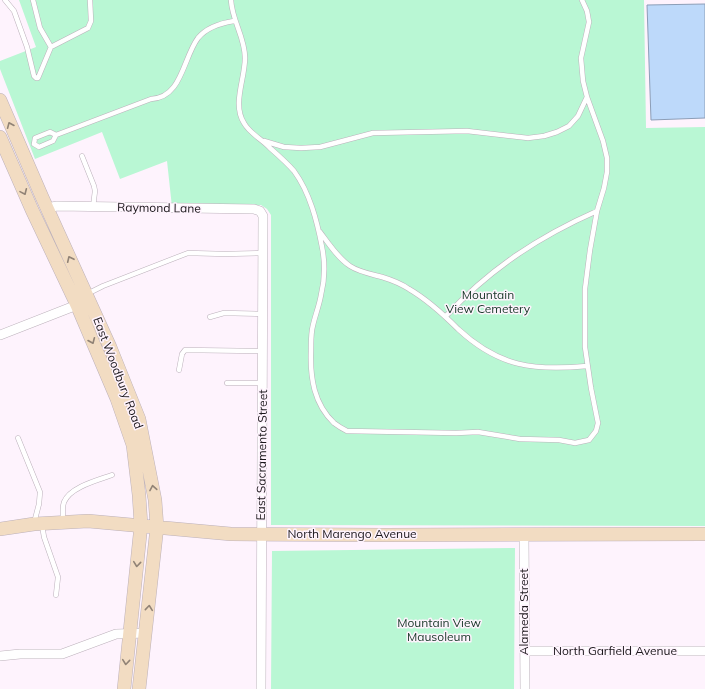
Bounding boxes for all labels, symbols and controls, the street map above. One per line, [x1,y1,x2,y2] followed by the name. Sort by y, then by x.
[7,121,15,128] one-way arrow
[19,187,27,195] one-way arrow
[117,199,201,216] street label: Raymond Lane
[67,256,75,264] one-way arrow
[446,287,531,316] park label: Mountain View Cemetery
[90,315,147,431] street label: East Woodbury Road
[88,338,96,345] one-way arrow
[253,389,270,521] street label: East Sacramento Street
[149,485,158,491] one-way arrow
[287,526,417,541] street label: North Marengo Avenue
[133,561,142,567] one-way arrow
[516,569,531,655] street label: Alameda Street
[144,605,153,611] one-way arrow
[397,615,481,644] park label: Mountain View Mausoleum
[553,643,677,658] street label: North Garfield Avenue
[122,659,131,665] one-way arrow

